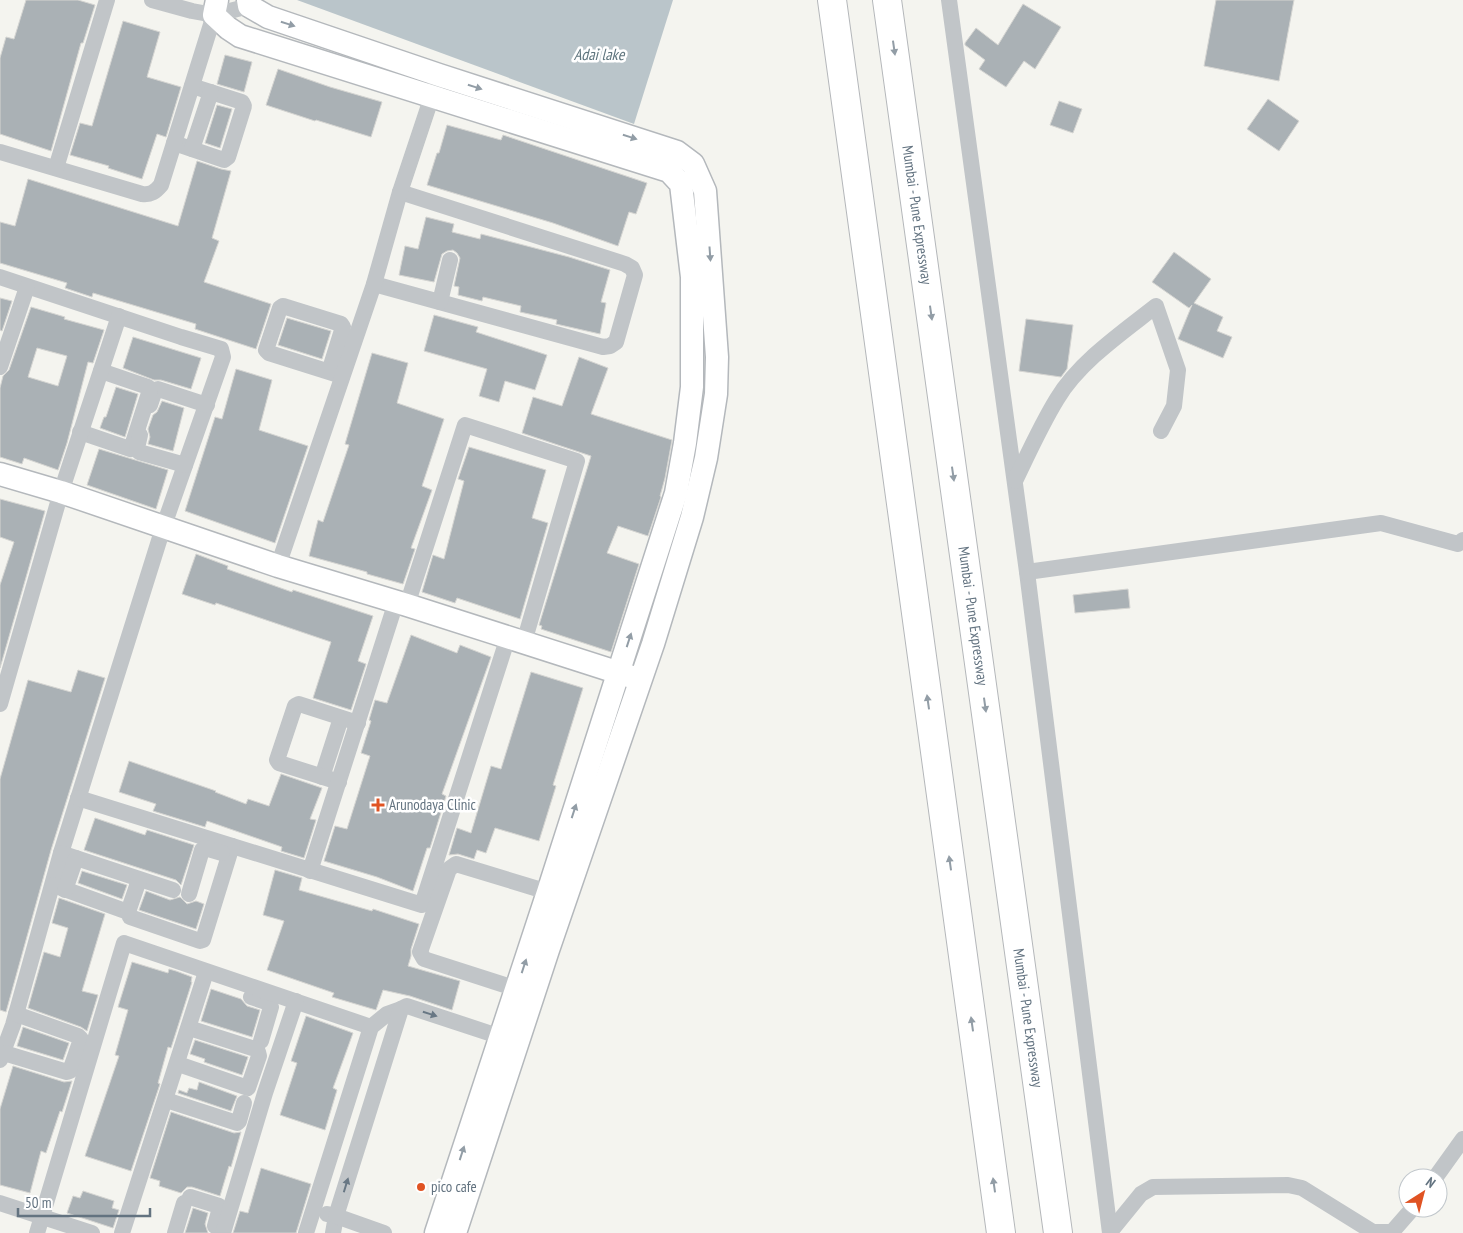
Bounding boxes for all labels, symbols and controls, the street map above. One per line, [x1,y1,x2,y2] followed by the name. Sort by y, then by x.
[280,21,295,28] one-way arrow
[890,41,898,57] one-way arrow
[574,44,626,64] water label: Adai lake
[468,83,483,91] one-way arrow
[622,134,637,141] one-way arrow
[898,144,937,286] street label: Mumbai - Pune Expressway
[706,246,714,262] one-way arrow
[927,306,935,322] one-way arrow
[949,467,957,483] one-way arrow
[954,545,993,687] street label: Mumbai - Pune Expressway
[626,632,634,647] one-way arrow
[924,693,932,709] one-way arrow
[981,697,989,713] one-way arrow
[389,795,477,814] place label: Arunodaya Clinic
[371,798,385,812] marker: Arunodaya Clinic
[571,804,579,819] one-way arrow
[946,854,954,870] one-way arrow
[1009,947,1048,1089] street label: Mumbai - Pune Expressway
[520,958,528,973] one-way arrow
[423,1010,438,1018] one-way arrow
[968,1015,976,1031] one-way arrow
[459,1146,466,1161] one-way arrow
[1398,1168,1448,1218] north arrow
[1422,1173,1439,1192] text: N
[990,1176,998,1192] one-way arrow
[342,1177,350,1192] one-way arrow
[431,1177,477,1196] place label: pico cafe
[415,1181,427,1193] marker: pico cafe
[18,1186,150,1218] scale bar
[25,1193,51,1212] text: 50 m

